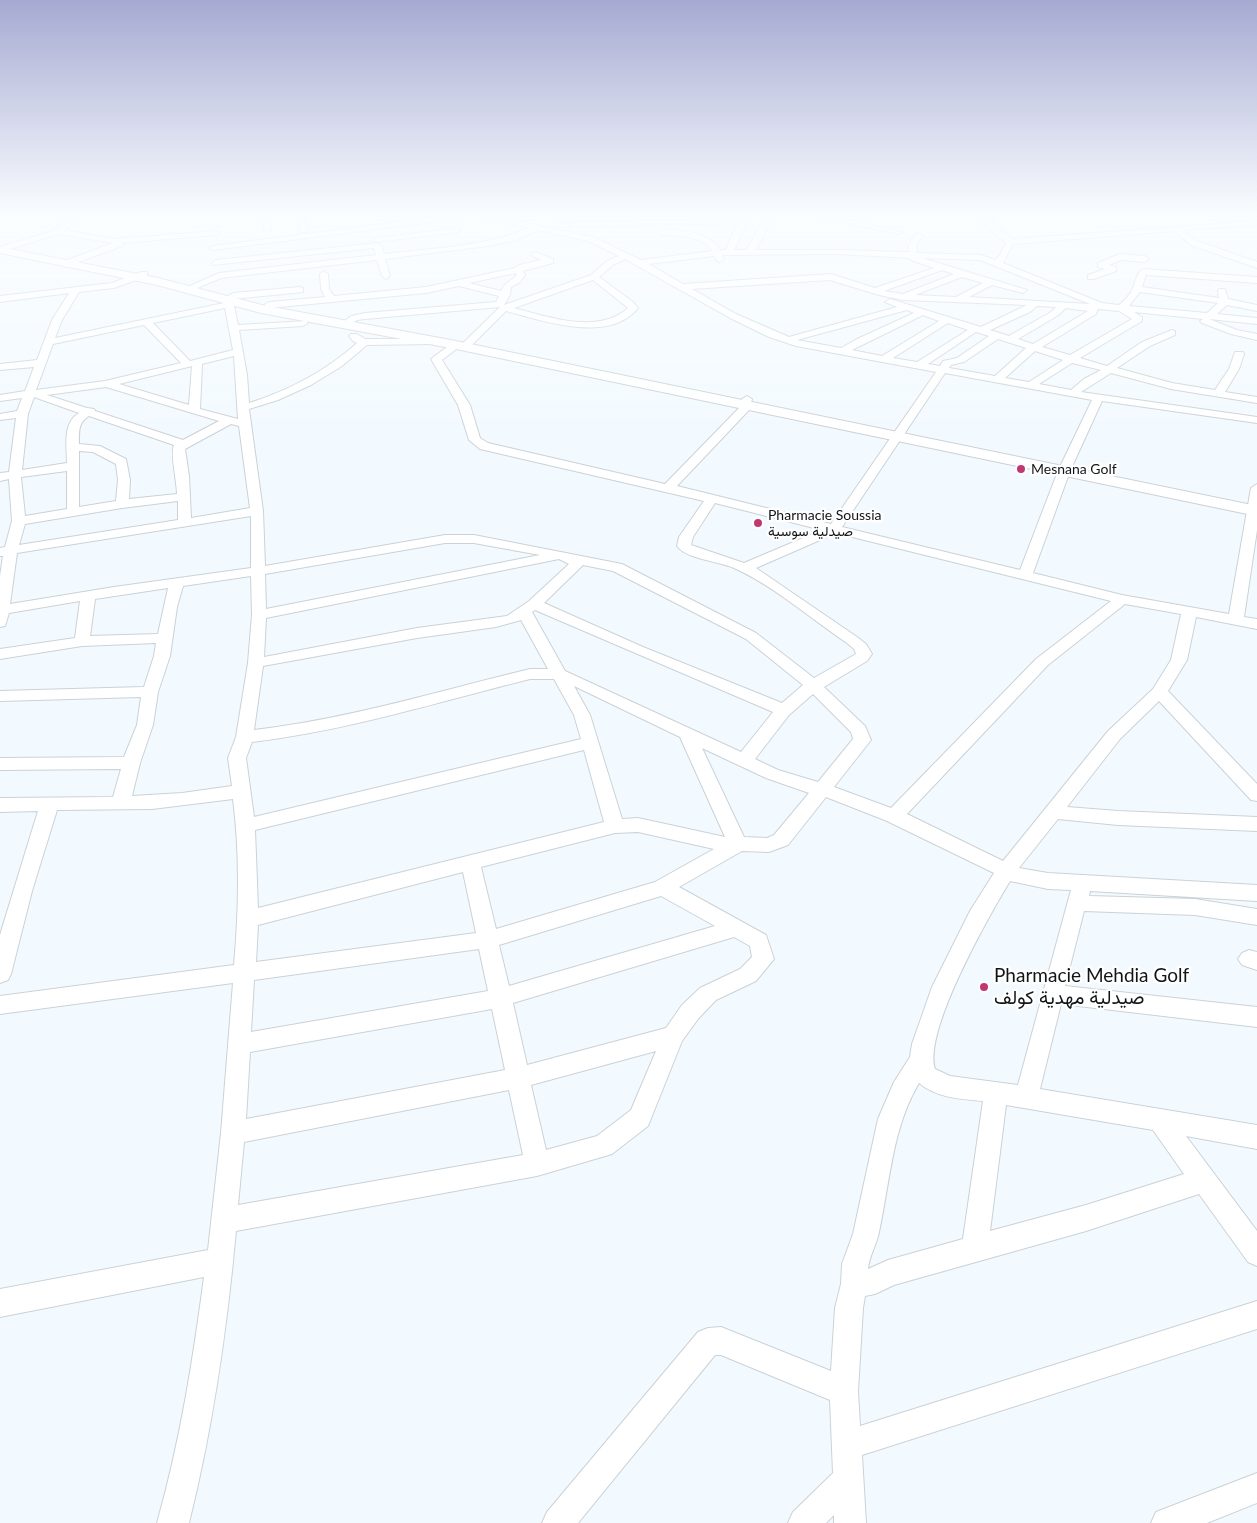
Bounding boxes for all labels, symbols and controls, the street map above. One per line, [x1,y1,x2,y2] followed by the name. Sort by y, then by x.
[1031,461,1117,477] place label: Mesnana Golf
[1015,463,1027,475] marker: Mesnana Golf
[768,507,881,540] place label: Pharmacie Soussia صيدلية سوسية
[752,517,764,529] marker: Pharmacie Soussia صيدلية سوسية
[994,965,1189,1009] place label: Pharmacie Mehdia Golf صيدلية مهدية كولف
[978,981,990,993] marker: Pharmacie Mehdia Golf صيدلية مهدية كولف

